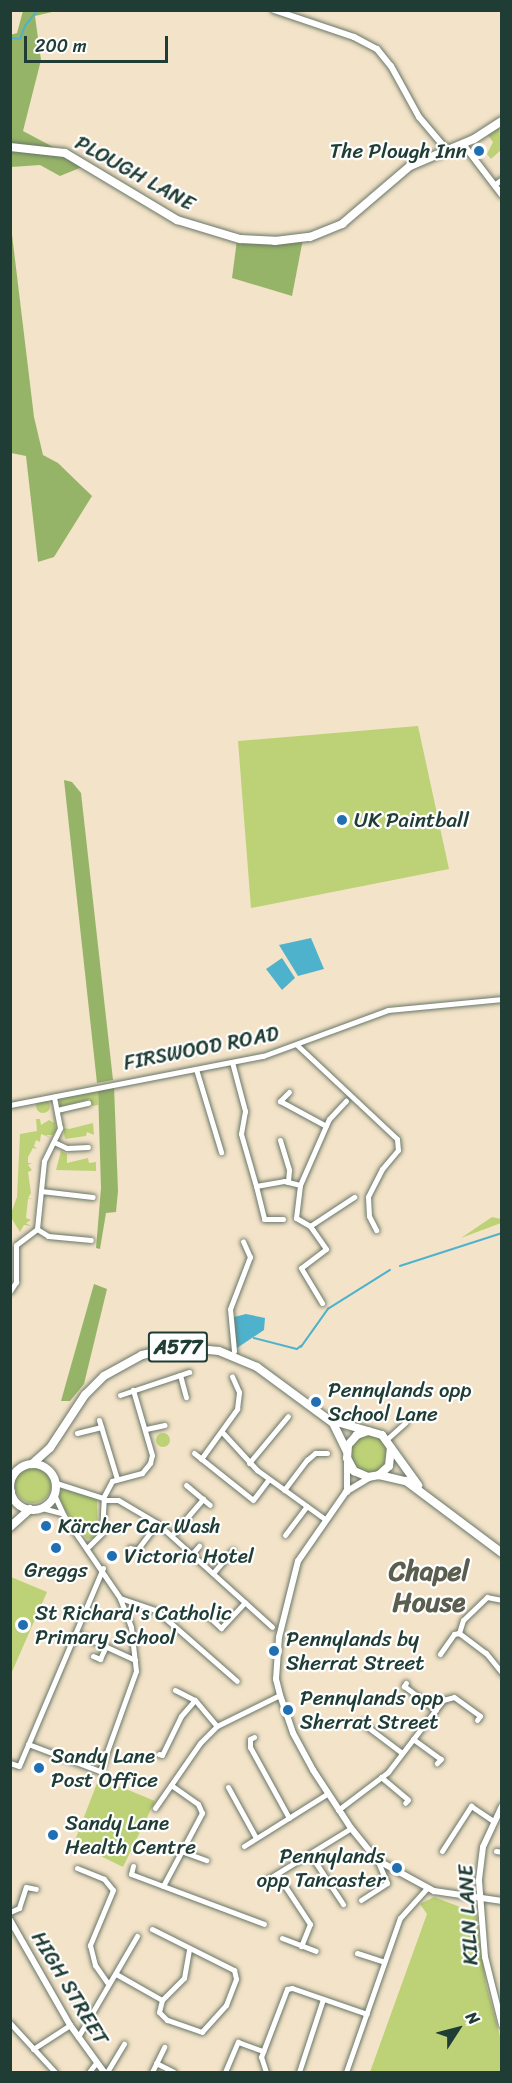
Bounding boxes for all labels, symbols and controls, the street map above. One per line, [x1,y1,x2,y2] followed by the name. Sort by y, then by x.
[27,24,171,62] scale bar
[35,30,87,62] text: 200 m
[71,130,199,216] street label: PLOUGH LANE
[329,138,467,164] place label: The Plough Inn
[472,144,486,158] marker: The Plough Inn
[354,807,469,833] place label: UK Paintball
[335,813,349,827] marker: UK Paintball
[121,1021,281,1075] street label: FIRSWOOD ROAD
[146,1330,210,1364] road number: A577
[328,1377,472,1427] place label: Pennylands opp School Lane
[309,1395,323,1409] marker: Pennylands opp School Lane
[58,1513,221,1539] place label: Kärcher Car Wash
[39,1519,53,1533] marker: Kärcher Car Wash
[49,1541,63,1555] marker: Greggs
[124,1543,254,1569] place label: Victoria Hotel
[105,1549,119,1563] marker: Victoria Hotel
[389,1555,469,1618] district label: Chapel House
[24,1557,88,1583] place label: Greggs
[35,1600,233,1650] place label: St Richard's Catholic Primary School
[16,1618,30,1632] marker: St Richard's Catholic Primary School
[286,1626,424,1676] place label: Pennylands by Sherrat Street
[267,1644,281,1658] marker: Pennylands by Sherrat Street
[300,1685,444,1735] place label: Pennylands opp Sherrat Street
[281,1703,295,1717] marker: Pennylands opp Sherrat Street
[51,1743,158,1793] place label: Sandy Lane Post Office
[32,1761,46,1775] marker: Sandy Lane Post Office
[65,1810,197,1860] place label: Sandy Lane Health Centre
[46,1828,60,1842] marker: Sandy Lane Health Centre
[258,1843,385,1893] place label: Pennylands opp Tancaster
[390,1861,404,1875] marker: Pennylands opp Tancaster
[453,1864,483,1966] street label: KILN LANE
[26,1926,114,2050] street label: HIGH STREET
[428,1999,488,2059] north arrow
[458,2005,488,2031] text: N

